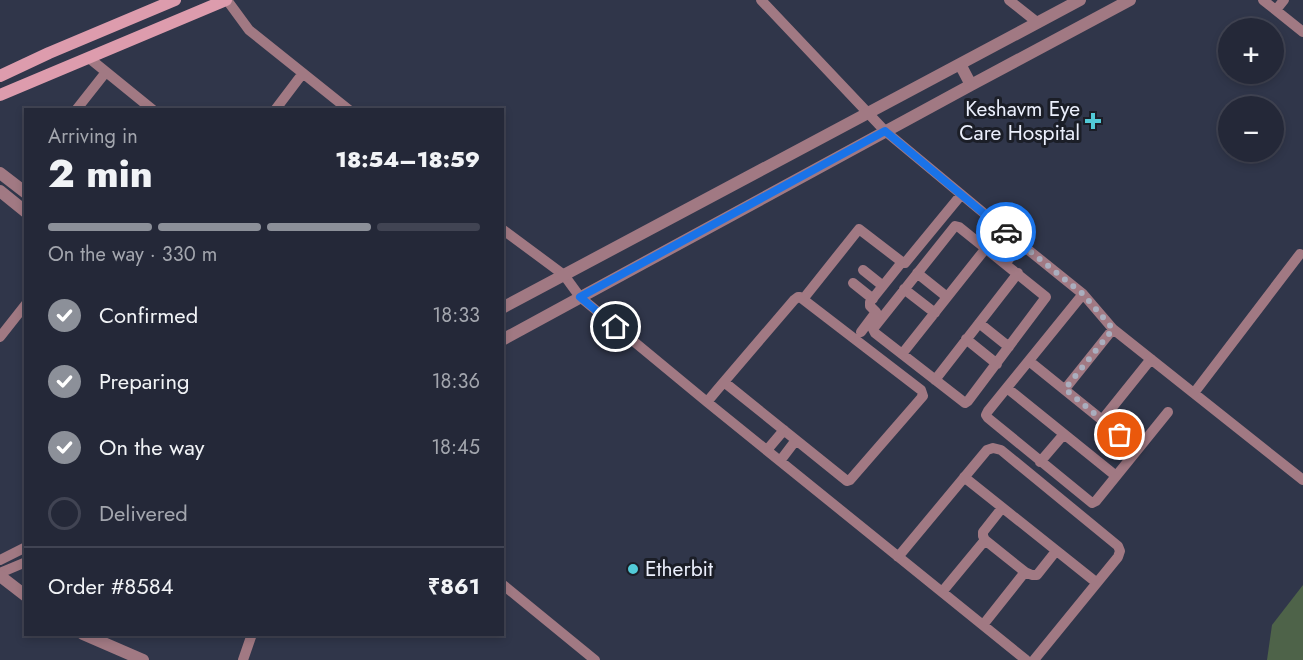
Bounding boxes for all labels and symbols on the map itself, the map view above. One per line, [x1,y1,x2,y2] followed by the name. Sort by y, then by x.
[959,94,1080,148] place label: Keshavm Eye Care Hospital
[1084,112,1102,130] marker: Keshavm Eye Care Hospital
[976,202,1036,262] courier
[590,301,641,352] pin
[1094,409,1145,460] pin
[645,554,713,584] place label: Etherbit
[626,562,640,576] marker: Etherbit

